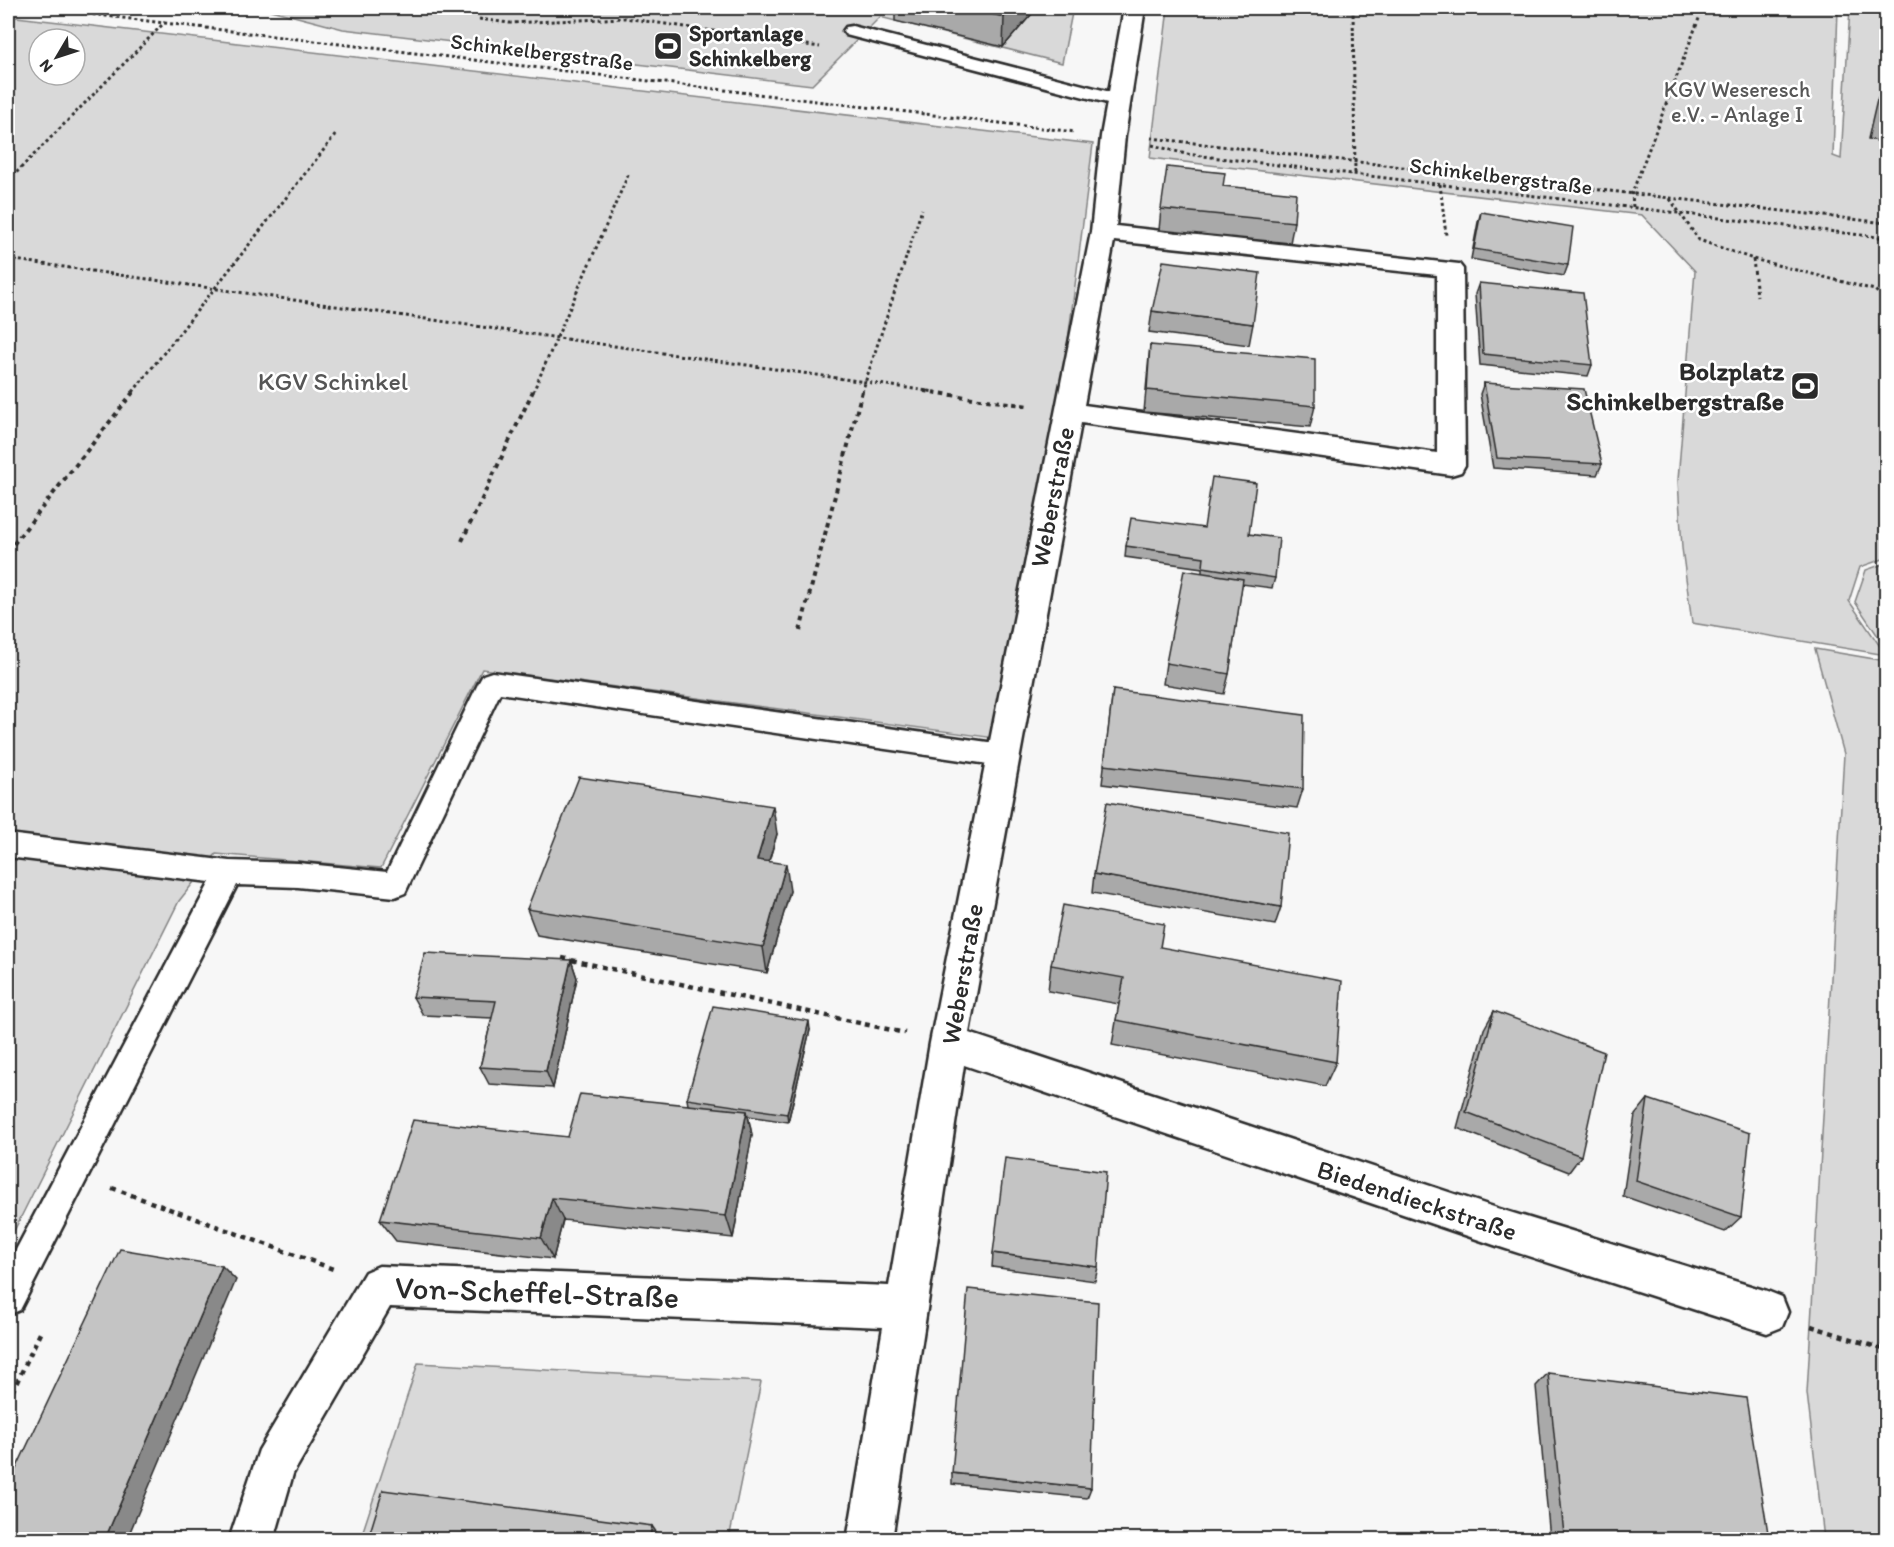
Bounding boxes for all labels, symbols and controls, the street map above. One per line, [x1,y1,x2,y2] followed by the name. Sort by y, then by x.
[689,20,812,72] place label: Sportanlage Schinkelberg
[27,27,87,87] north arrow
[449,27,635,77] street label: Schinkelbergstraße
[652,30,684,62] sports icon: Sportanlage Schinkelberg
[35,56,57,76] text: N
[1664,76,1810,128] park label: KGV Weseresch e.V. - Anlage I
[1408,151,1594,201] street label: Schinkelbergstraße
[1567,355,1785,417] place label: Bolzplatz Schinkelbergstraße
[258,365,408,397] park label: KGV Schinkel
[1789,370,1821,402] sports icon: Bolzplatz Schinkelbergstraße
[1023,424,1081,570] street label: Weberstraße
[934,901,990,1047] street label: Weberstraße
[1313,1153,1521,1247] street label: Biedendieckstraße
[394,1268,680,1316] street label: Von-Scheffel-Straße

